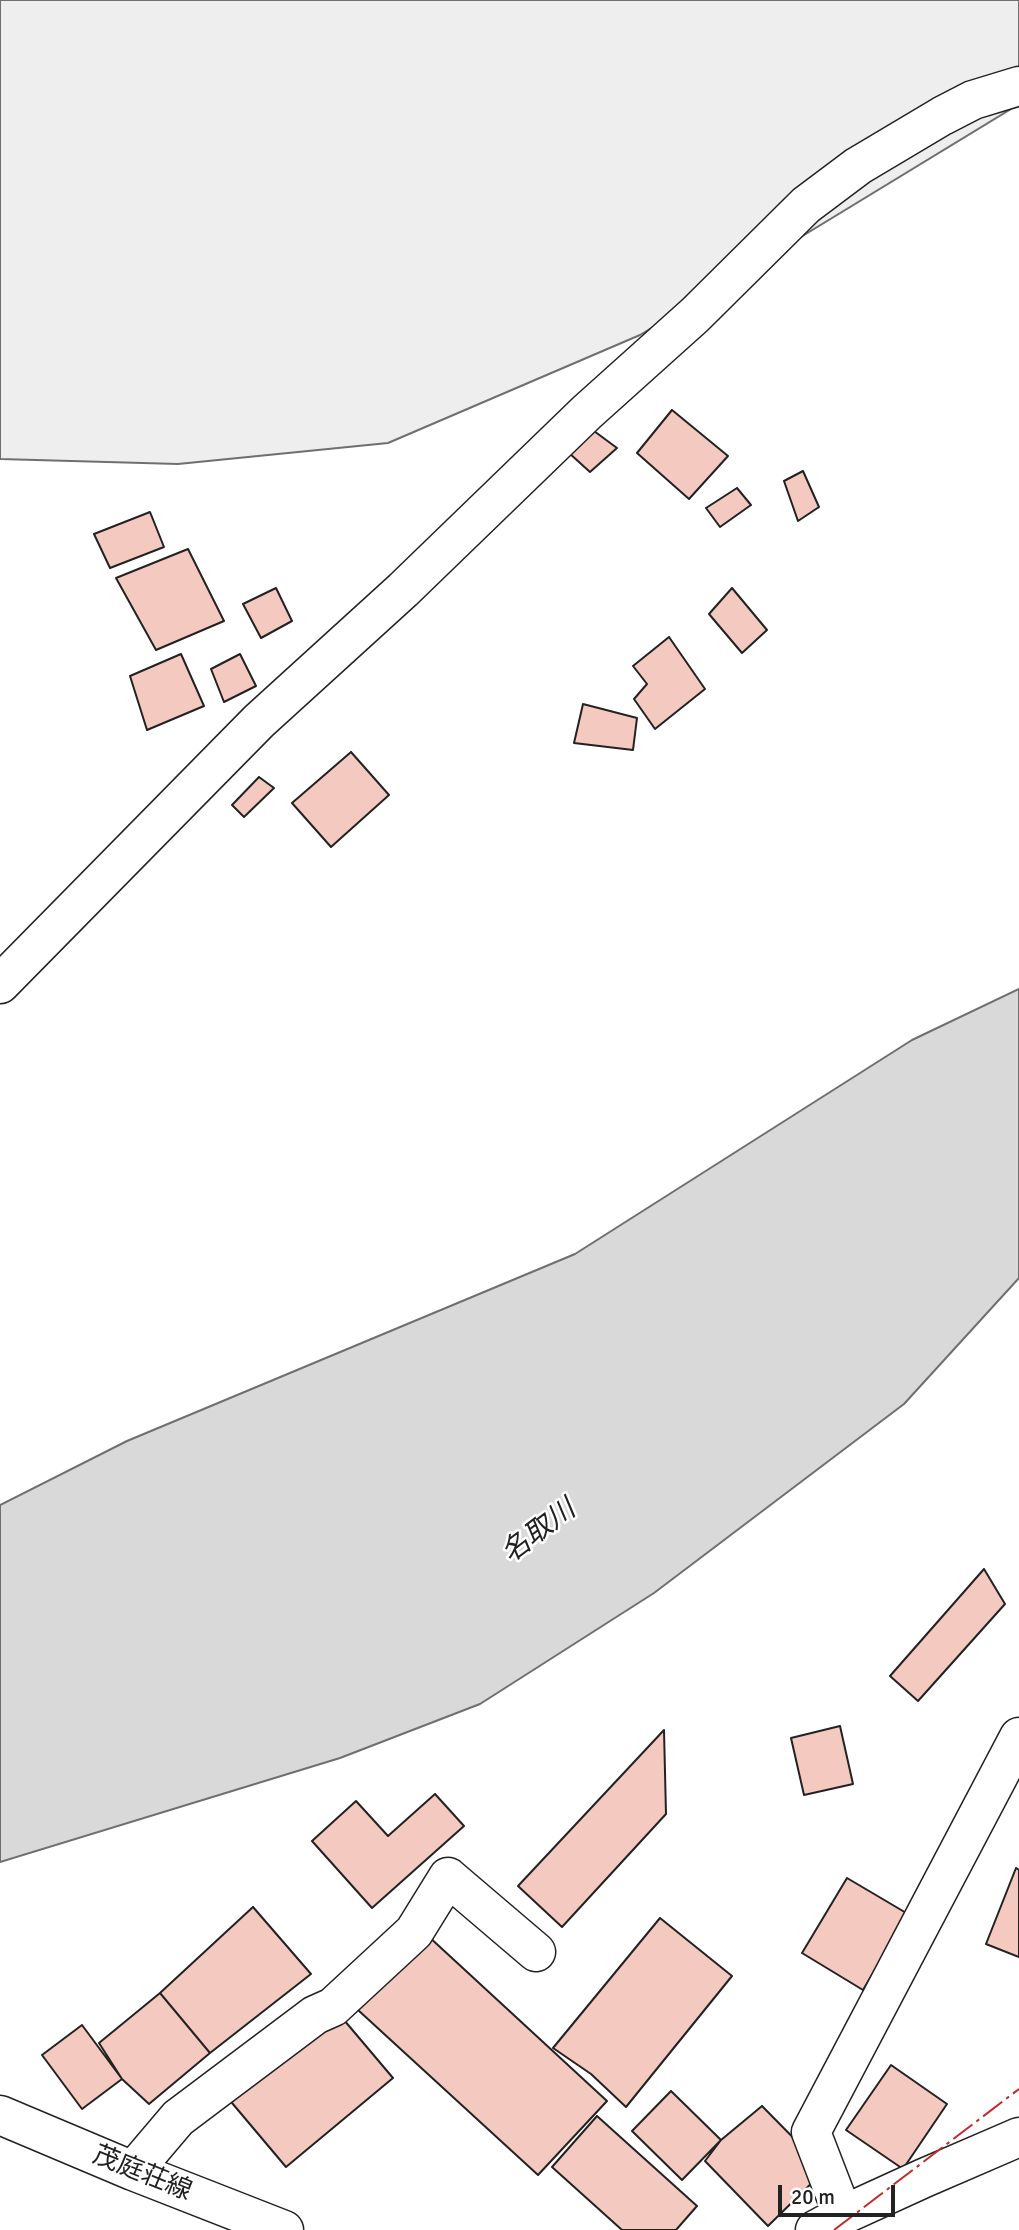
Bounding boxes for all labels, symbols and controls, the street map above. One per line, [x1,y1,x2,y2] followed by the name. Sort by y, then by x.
[495,1493,583,1571] water label: 名取川
[88,2140,196,2208] street label: 茂庭荘線
[781,2170,898,2214] scale bar
[791,2184,835,2210] text: 20 m

